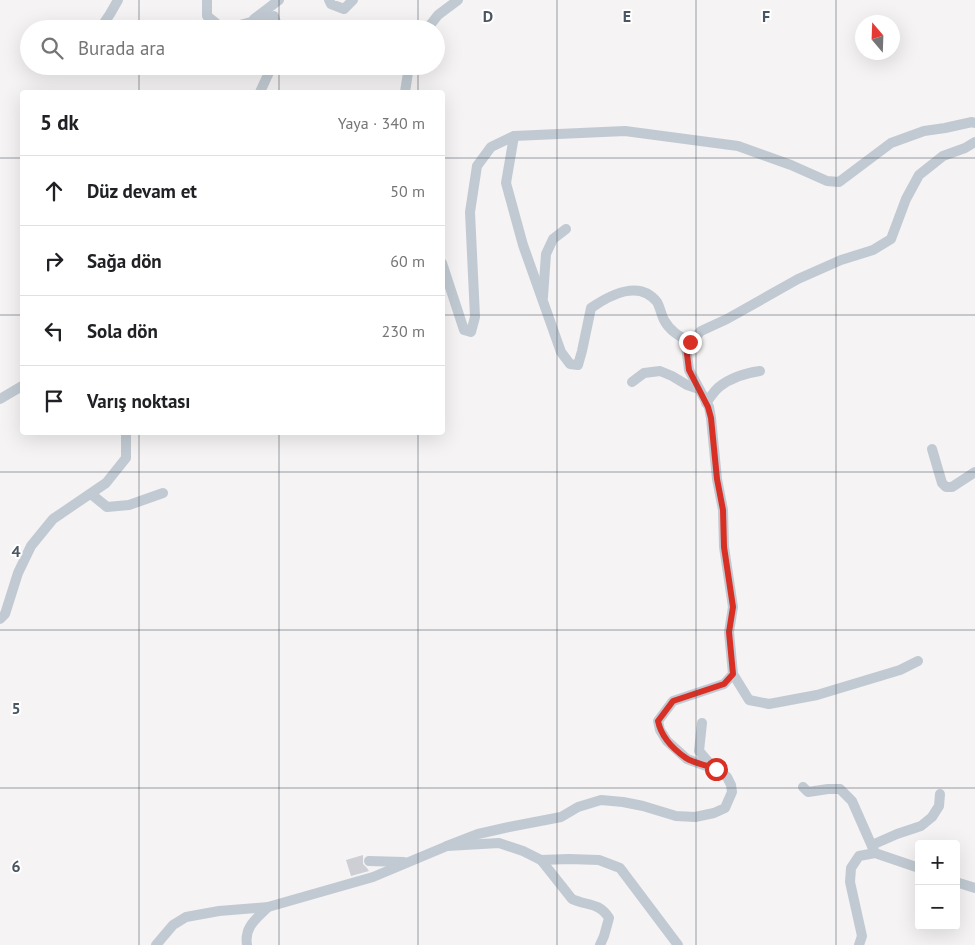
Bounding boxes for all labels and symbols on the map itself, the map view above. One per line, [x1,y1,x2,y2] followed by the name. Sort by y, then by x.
[483,6,493,26] text: D
[623,6,631,26] text: E
[762,6,770,26] text: F
[855,15,900,60] north arrow
[679,331,702,354] route end
[11,541,21,561] text: 4
[11,698,21,718] text: 5
[705,758,728,781] route start
[11,856,21,876] text: 6

